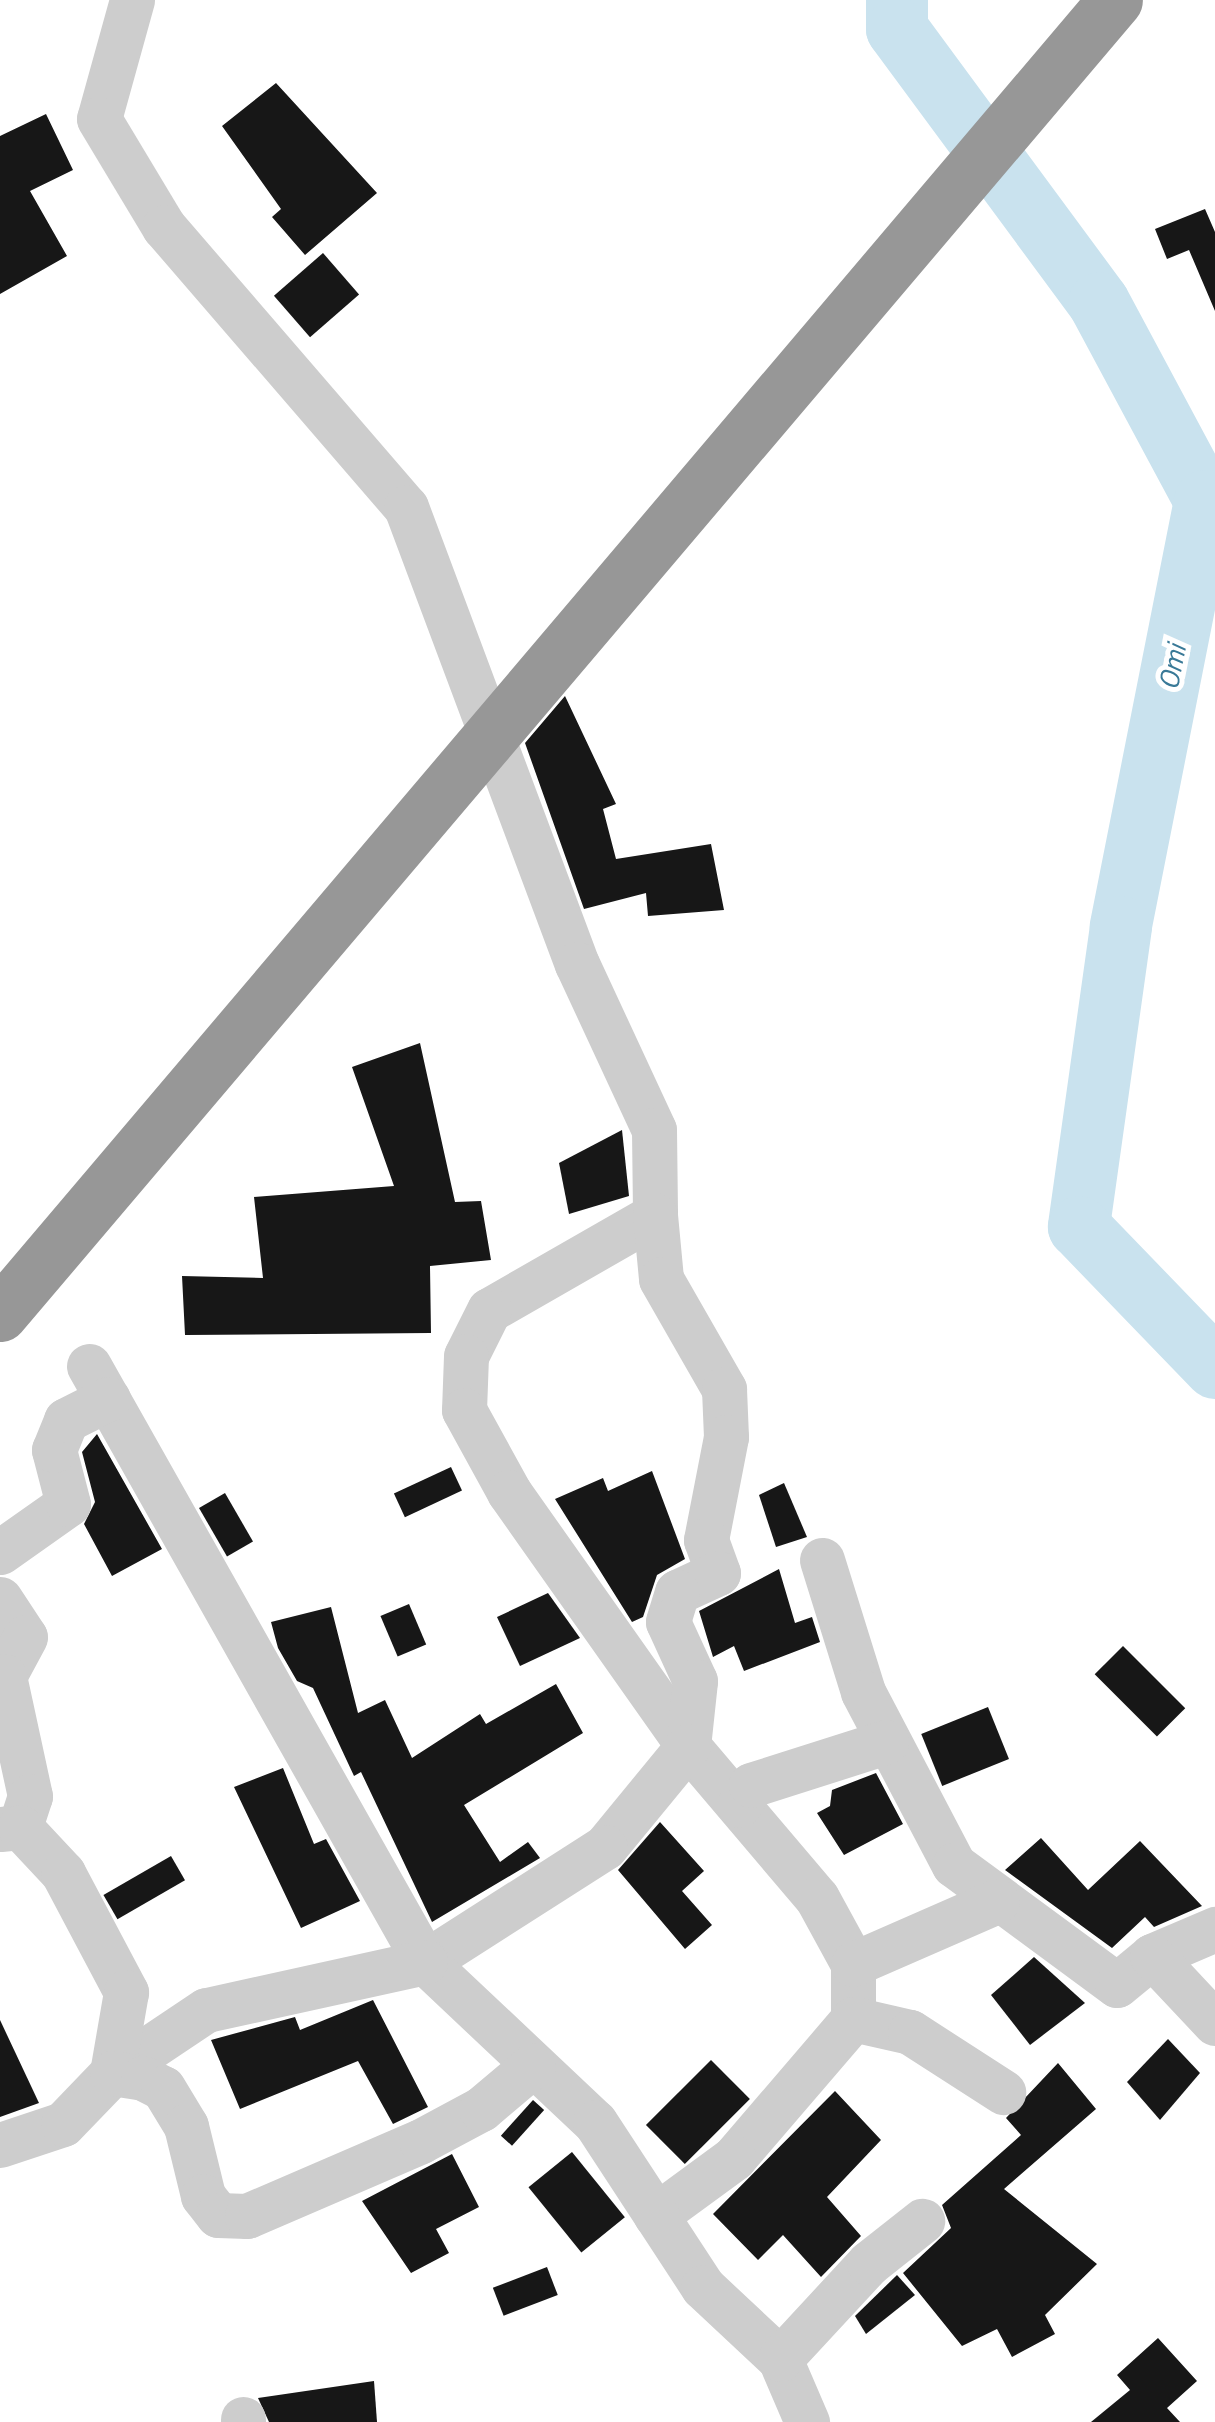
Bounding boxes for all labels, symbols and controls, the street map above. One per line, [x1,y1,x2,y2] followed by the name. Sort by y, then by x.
[1151,642,1193,692] water label: Omi

